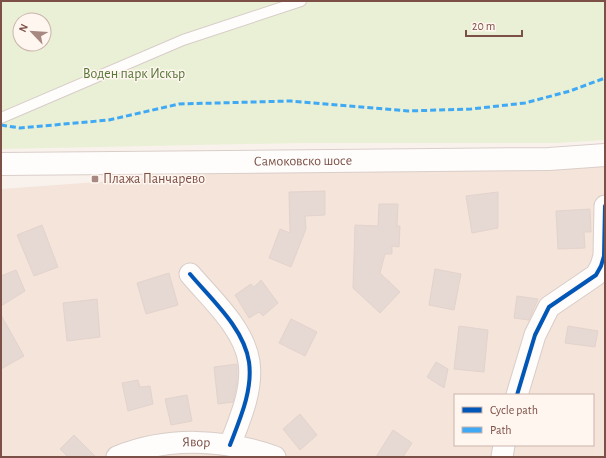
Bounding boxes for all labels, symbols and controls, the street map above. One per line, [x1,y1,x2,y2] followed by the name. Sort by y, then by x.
[12,12,52,52] north arrow
[466,12,522,38] scale bar
[472,20,495,32] text: 20 m
[17,22,30,34] text: N
[83,67,185,81] park label: Воден парк Искър
[254,154,352,169] street label: Самоковско шосе
[103,172,205,186] place label: Плажа Панчарево
[90,174,100,184] marker: Плажа Панчарево
[454,394,594,446] legend
[490,404,538,417] text: Cycle path
[490,424,512,436] text: Path
[182,435,211,450] street label: Явор

